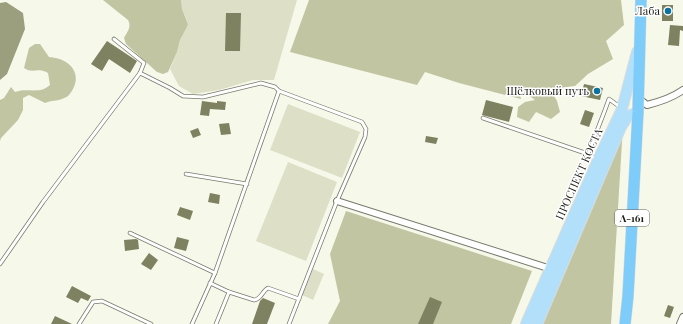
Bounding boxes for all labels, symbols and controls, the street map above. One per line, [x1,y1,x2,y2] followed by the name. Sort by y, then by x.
[634,3,661,18] place label: Лаба
[663,6,673,16] marker: Лаба
[506,83,589,98] place label: Шёлковый путь
[592,86,602,96] marker: Шёлковый путь
[552,126,605,222] street label: ПРОСПЕКТ КОСТА
[615,210,649,226] road number: А-161

